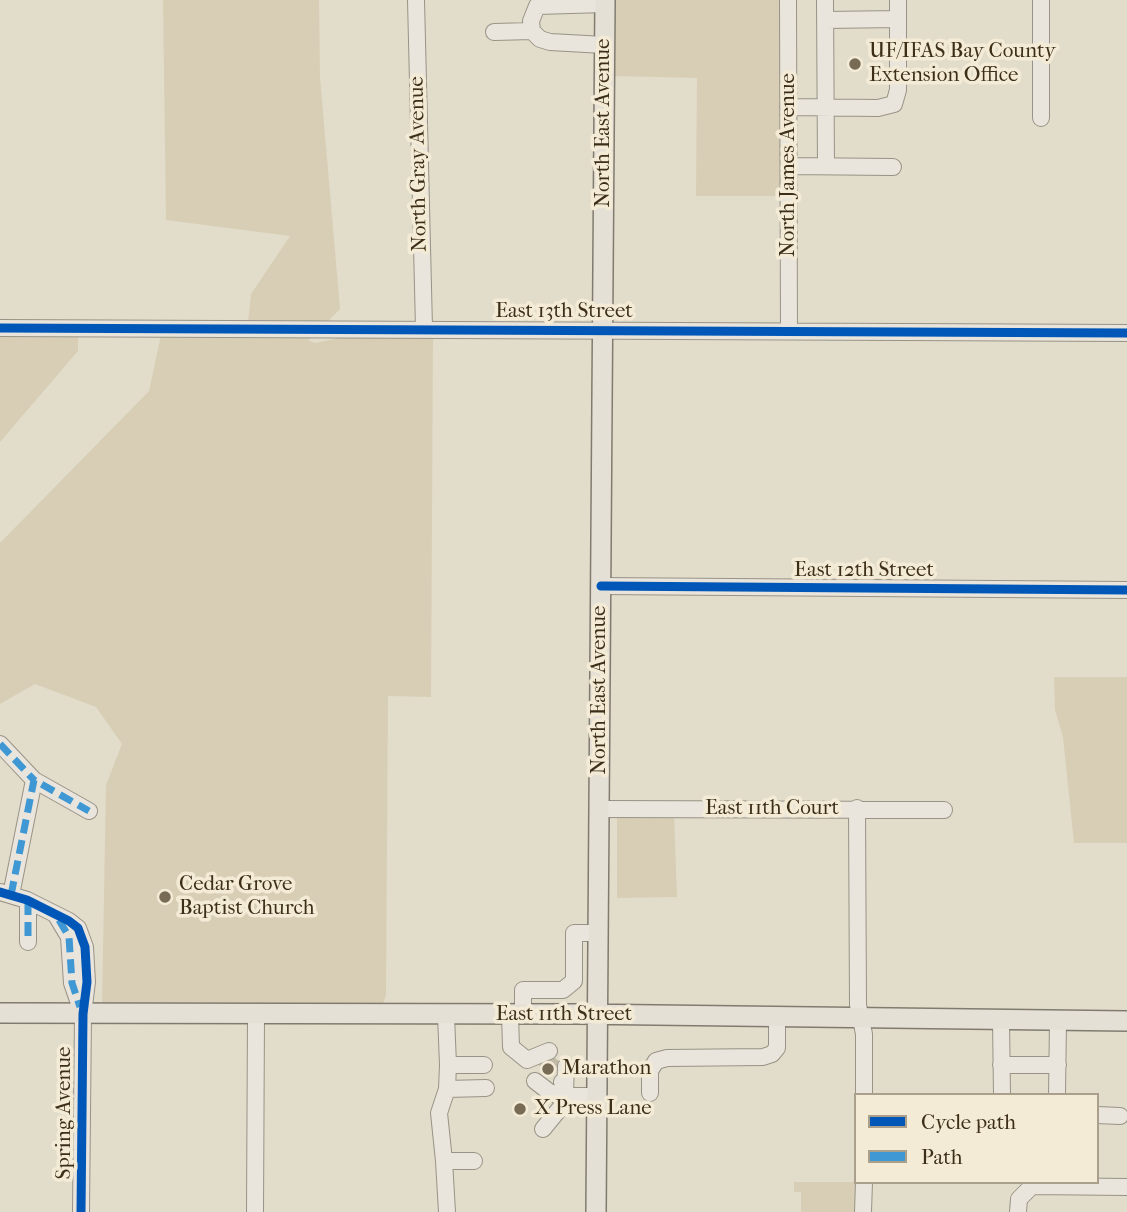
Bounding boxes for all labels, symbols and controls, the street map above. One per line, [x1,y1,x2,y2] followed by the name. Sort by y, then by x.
[591,39,617,207] street label: North East Avenue
[869,39,1056,89] place label: UF/IFAS Bay County Extension Office
[847,56,863,72] marker: UF/IFAS Bay County Extension Office
[776,73,802,257] street label: North James Avenue
[405,76,433,252] street label: North Gray Avenue
[495,299,633,325] street label: East 13th Street
[794,558,934,584] street label: East 12th Street
[587,606,613,774] street label: North East Avenue
[705,796,839,822] street label: East 11th Court
[179,872,315,922] place label: Cedar Grove Baptist Church
[157,889,173,905] marker: Cedar Grove Baptist Church
[496,1002,632,1028] street label: East 11th Street
[52,1047,78,1179] street label: Spring Avenue
[562,1056,651,1082] place label: Marathon
[540,1061,556,1077] marker: Marathon
[854,1093,1099,1184] legend
[534,1096,652,1122] place label: X Press Lane
[512,1101,528,1117] marker: X Press Lane
[921,1110,1016,1134] text: Cycle path
[921,1145,962,1169] text: Path

